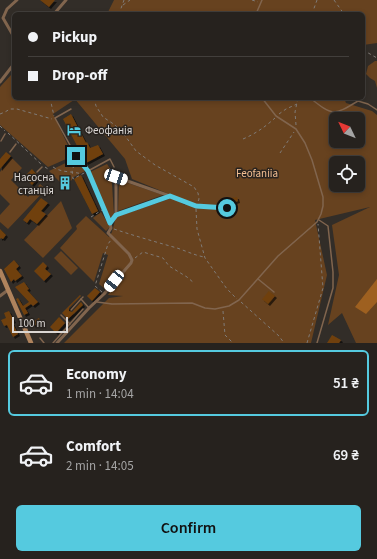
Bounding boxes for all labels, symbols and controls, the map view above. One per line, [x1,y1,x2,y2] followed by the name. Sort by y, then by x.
[52,27,97,48] text: Pickup
[52,65,107,86] text: Drop-off
[329,112,365,148] north arrow
[329,112,365,192] map controls
[66,122,82,138] hotel icon: Феофанія
[85,123,133,138] place label: Феофанія
[67,147,85,165] route end
[329,156,365,192] button: locate
[236,166,278,181] park label: Feofaniia
[103,167,129,187] car
[14,170,54,198] place label: Насосна станція
[57,175,73,191] building icon: Насосна станція
[218,199,236,217] route start
[102,268,126,294] car
[12,315,68,334] scale bar
[18,316,46,331] text: 100 m
[66,364,127,385] text: Economy
[18,365,54,401] icon: car
[333,373,359,394] text: 51 ₴
[66,385,134,403] text: 1 min · 14:04
[66,436,121,457] text: Comfort
[18,437,54,473] icon: car
[333,445,359,466] text: 69 ₴
[66,457,134,475] text: 2 min · 14:05
[16,505,361,551] button: Confirm

